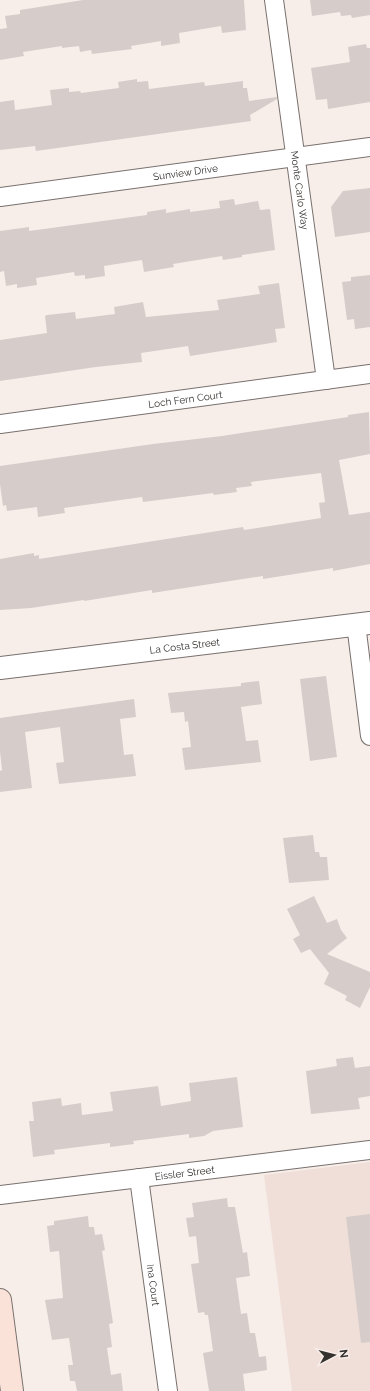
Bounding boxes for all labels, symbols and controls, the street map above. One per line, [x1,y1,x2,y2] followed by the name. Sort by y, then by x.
[289,150,310,231] street label: Monte Carlo Way
[152,163,219,182] street label: Sunview Drive
[148,389,224,410] street label: Loch Fern Court
[149,636,221,656] street label: La Costa Street
[154,1164,216,1182] street label: Eissler Street
[145,1264,161,1307] street label: Ina Court
[314,1335,354,1375] north arrow
[336,1349,350,1359] text: N

